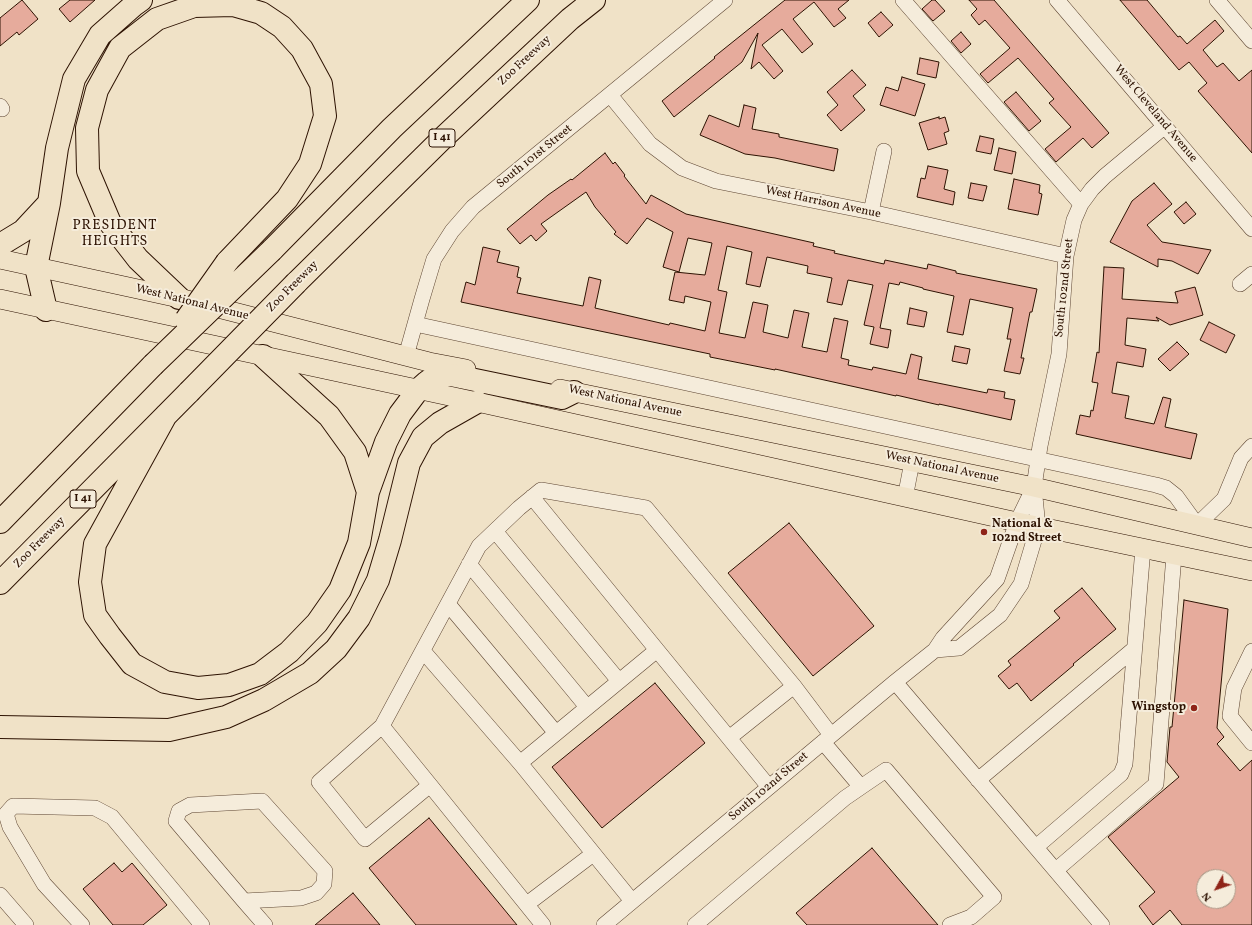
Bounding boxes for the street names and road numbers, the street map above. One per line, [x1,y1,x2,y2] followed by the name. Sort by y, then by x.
[496,33,554,89] street label: Zoo Freeway
[1110,62,1200,166] street label: West Cleveland Avenue
[494,122,576,192] street label: South 101st Street
[429,129,455,147] road number: I 41
[764,184,882,222] street label: West Harrison Avenue
[1053,238,1077,338] street label: South 102nd Street
[264,258,322,316] street label: Zoo Freeway
[134,282,250,324] street label: West National Avenue
[567,383,683,421] street label: West National Avenue
[884,449,1000,487] street label: West National Avenue
[70,490,96,508] road number: I 41
[11,514,69,572] street label: Zoo Freeway
[726,749,812,825] street label: South 102nd Street

